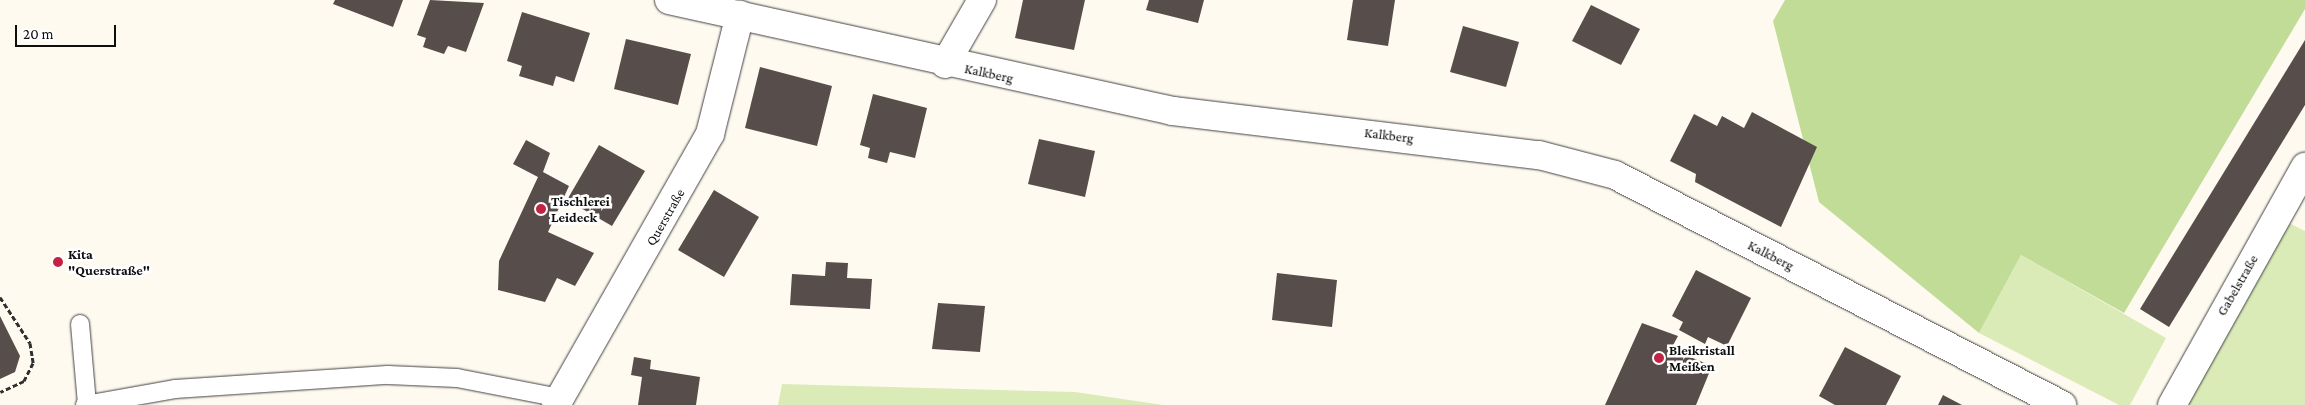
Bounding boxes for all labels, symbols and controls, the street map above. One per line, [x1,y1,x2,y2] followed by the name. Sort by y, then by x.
[18,15,119,47] scale bar
[23,26,54,42] text: 20 m
[963,60,1015,86] street label: Kalkberg
[1363,124,1415,146] street label: Kalkberg
[642,185,688,249] street label: Querstraße
[551,193,610,226] place label: Tischlerei Leideck
[535,203,547,215] marker: Tischlerei Leideck
[1745,236,1797,274] street label: Kalkberg
[68,246,150,278] place label: Kita "Querstraße"
[2213,252,2261,318] street label: Gabelstraße
[52,256,64,268] marker: Kita "Querstraße"
[1669,342,1735,374] place label: Bleikristall Meißen
[1653,352,1665,364] marker: Bleikristall Meißen

